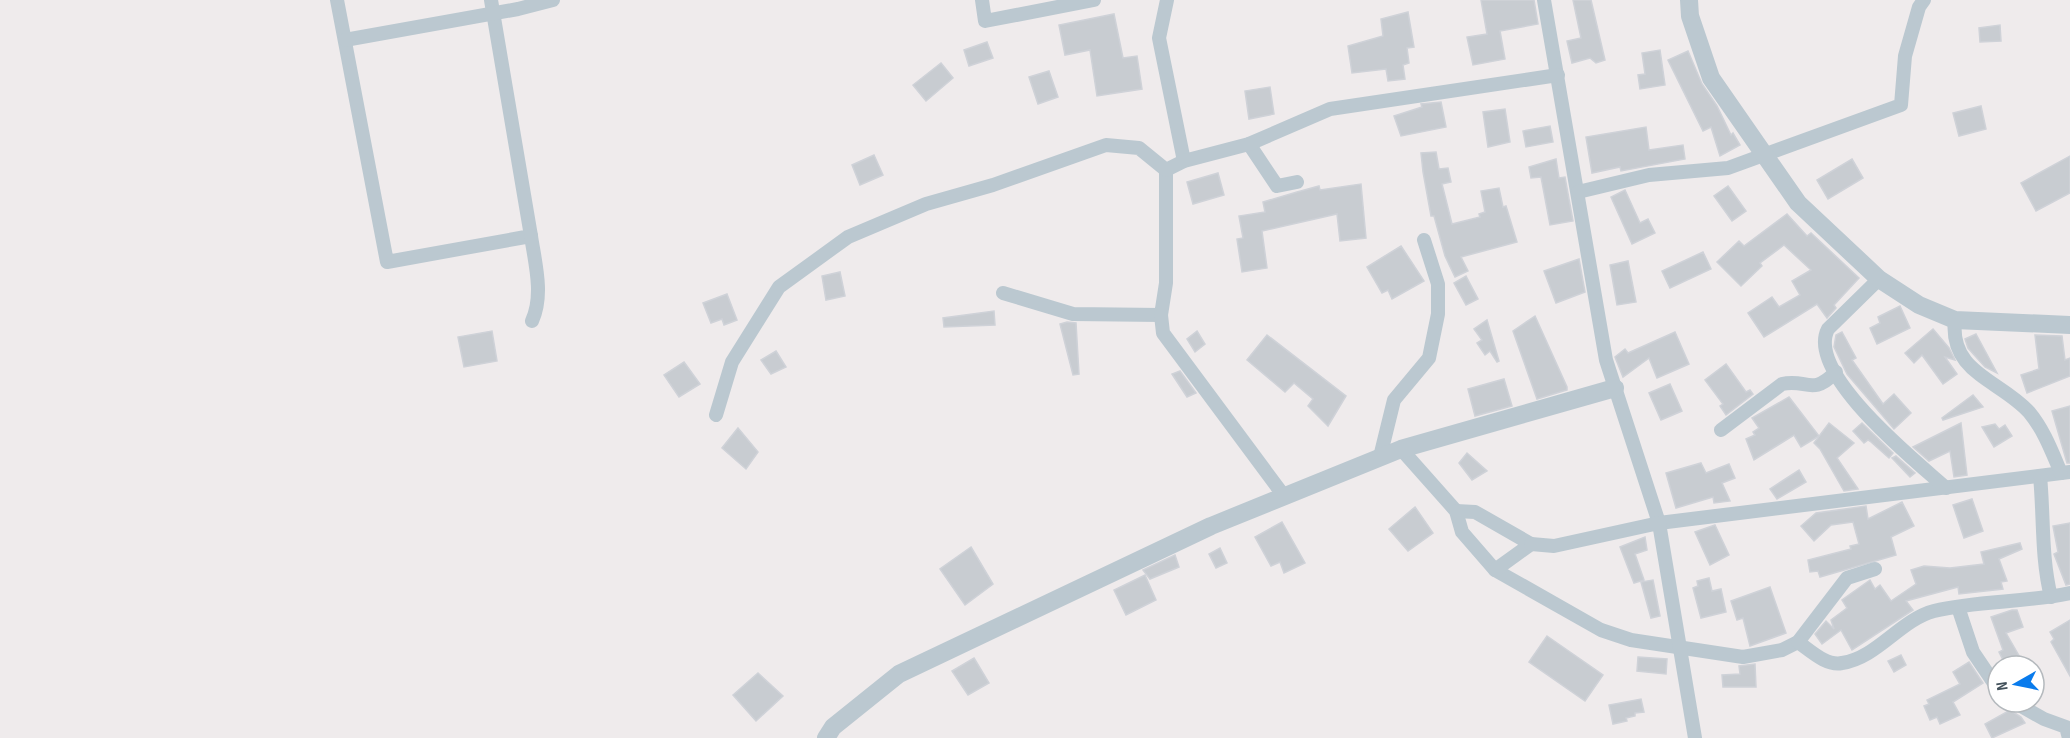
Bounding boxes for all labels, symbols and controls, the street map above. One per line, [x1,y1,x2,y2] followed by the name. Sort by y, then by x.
[1986,654,2046,714] north arrow
[1993,680,2013,692] text: N

